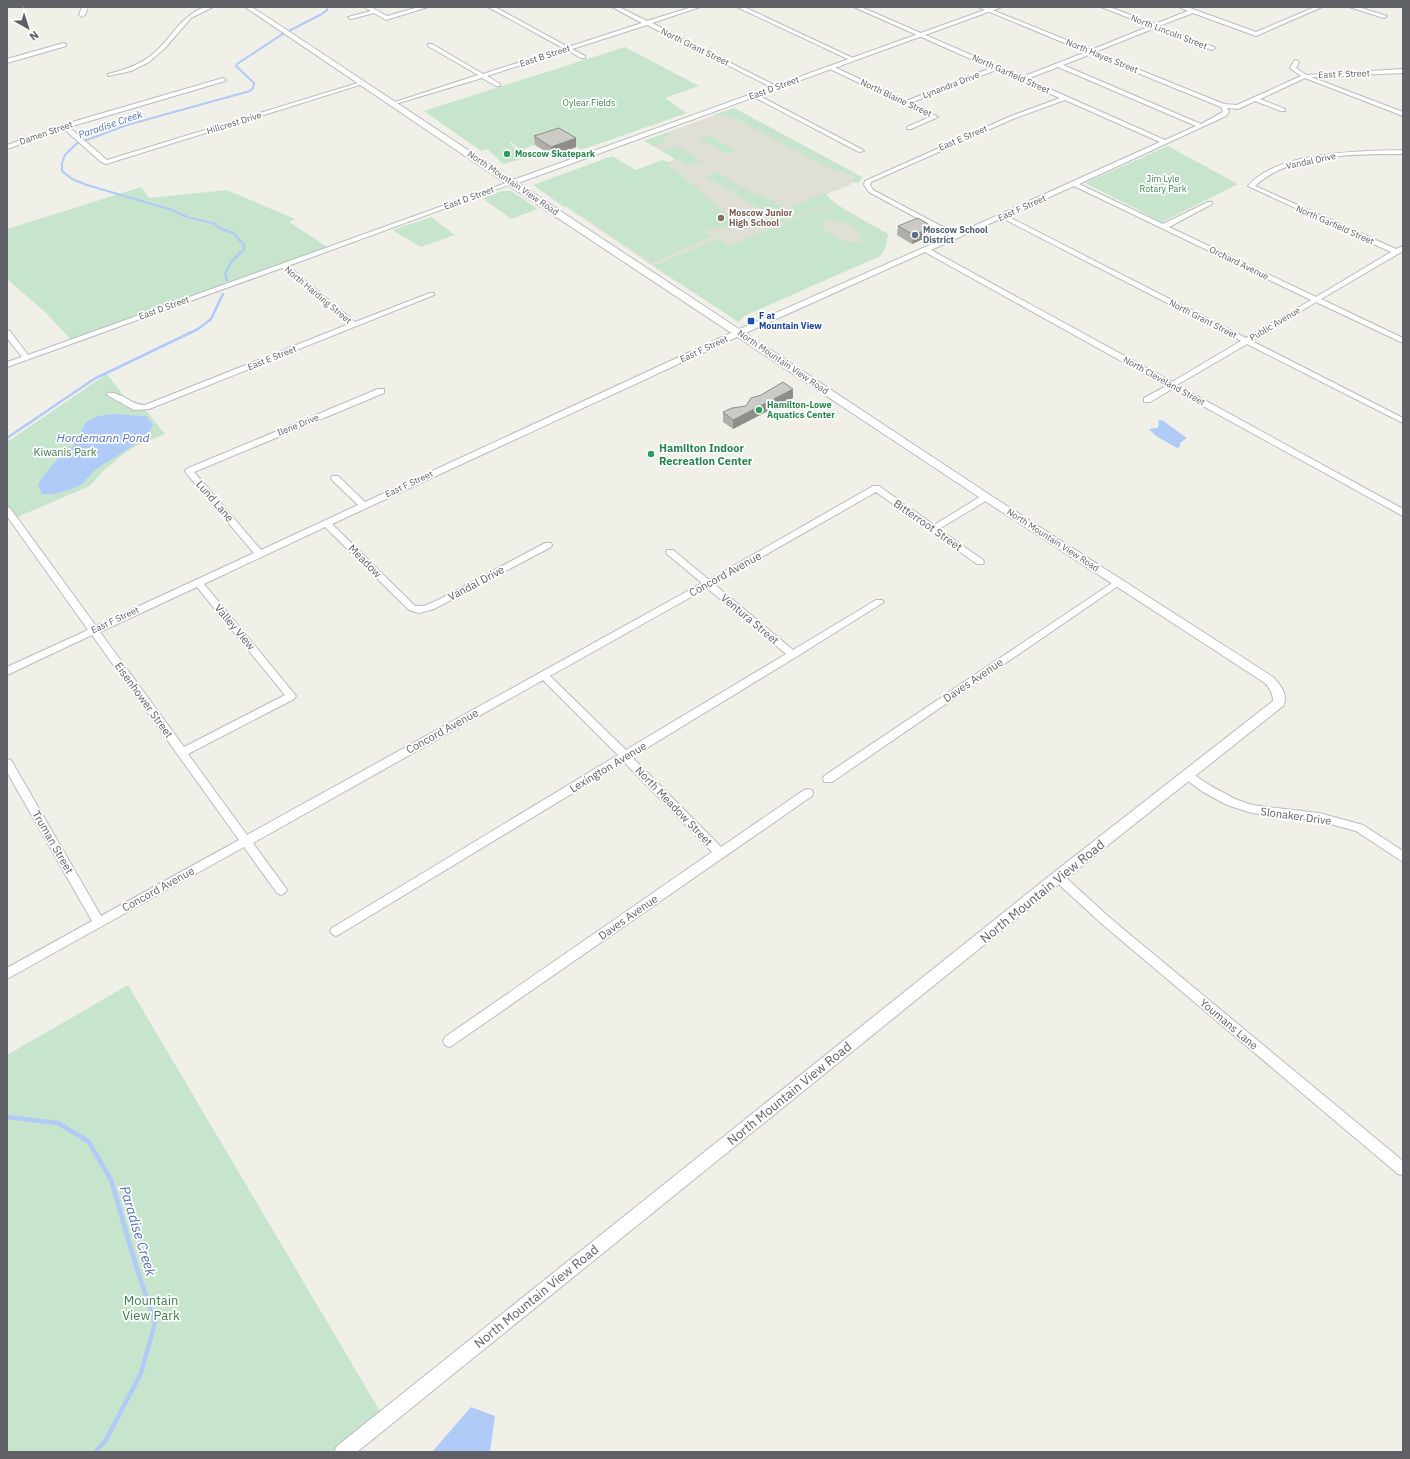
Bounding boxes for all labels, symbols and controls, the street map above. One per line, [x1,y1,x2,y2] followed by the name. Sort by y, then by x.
[8,8,48,48] north arrow
[1129,12,1209,51] street label: North Lincoln Street
[659,25,731,68] street label: North Grant Street
[27,28,42,44] text: N
[1065,36,1140,75] street label: North Hayes Street
[518,42,571,69] street label: East B Street
[971,51,1052,96] street label: North Garfield Street
[1318,67,1370,80] street label: East F Street
[921,69,981,100] street label: Lynandra Drive
[747,73,800,102] street label: East D Street
[859,76,934,119] street label: North Blaine Street
[563,97,615,108] park label: Oylear Fields
[77,107,145,141] water label: Paradise Creek
[205,109,263,136] street label: Hillcrest Drive
[18,118,74,147] street label: Damen Street
[937,122,989,153] street label: East E Street
[466,148,561,217] street label: North Mountain View Road
[515,148,596,159] place label: Moscow Skatepark
[502,149,512,159] marker: Moscow Skatepark
[1285,150,1337,171] street label: Vandal Drive
[1140,173,1187,194] park label: Jim Lyle Rotary Park
[442,183,495,212] street label: East D Street
[996,192,1048,223] street label: East F Street
[1295,202,1376,247] street label: North Garfield Street
[729,207,793,228] place label: Moscow Junior High School
[716,213,726,223] marker: Moscow Junior High School
[923,224,988,245] place label: Moscow School District
[910,230,920,240] marker: Moscow School District
[1208,243,1271,282] street label: Orchard Avenue
[283,264,354,326] street label: North Harding Street
[137,293,190,322] street label: East D Street
[1168,297,1239,340] street label: North Grant Street
[1247,304,1302,343] street label: Public Avenue
[759,310,822,331] place label: F at Mountain View
[746,316,756,326] marker: F at Mountain View
[736,327,831,396] street label: North Mountain View Road
[678,333,729,364] street label: East F Street
[246,343,298,372] street label: East E Street
[1121,354,1207,408] street label: North Cleveland Street
[767,399,835,420] place label: Hamilton-Lowe Aquatics Center
[754,405,764,415] marker: Hamilton-Lowe Aquatics Center
[275,411,320,438] street label: Ilene Drive
[56,430,150,445] water label: Hordemann Pond
[659,441,753,468] place label: Hamilton Indoor Recreation Center
[33,445,97,459] park label: Kiwanis Park
[646,449,656,459] marker: Hamilton Indoor Recreation Center
[383,468,434,499] street label: East F Street
[193,477,237,525] street label: Lund Lane
[891,496,965,554] street label: Bitterroot Street
[1005,506,1101,573] street label: North Mountain View Road
[345,541,385,581] street label: Meadow
[686,548,764,600] street label: Concord Avenue
[445,562,507,604] street label: Vandal Drive
[718,591,782,647] street label: Ventura Street
[212,601,259,653] street label: Valley View
[89,604,140,635] street label: East F Street
[940,655,1006,705] street label: Daves Avenue
[112,659,176,741] street label: Eisenhower Street
[403,705,481,757] street label: Concord Avenue
[567,739,649,795] street label: Lexington Avenue
[632,763,716,849] street label: North Meadow Street
[1260,804,1332,828] street label: Slonaker Drive
[29,808,77,876] street label: Truman Street
[977,836,1108,947] street label: North Mountain View Road
[119,863,197,915] street label: Concord Avenue
[596,891,660,943] street label: Daves Avenue
[1197,996,1261,1052] street label: Youmans Lane
[724,1038,855,1149] street label: North Mountain View Road
[116,1184,160,1279] water label: Paradise Creek
[471,1241,602,1352] street label: North Mountain View Road
[122,1292,180,1324] park label: Mountain View Park

